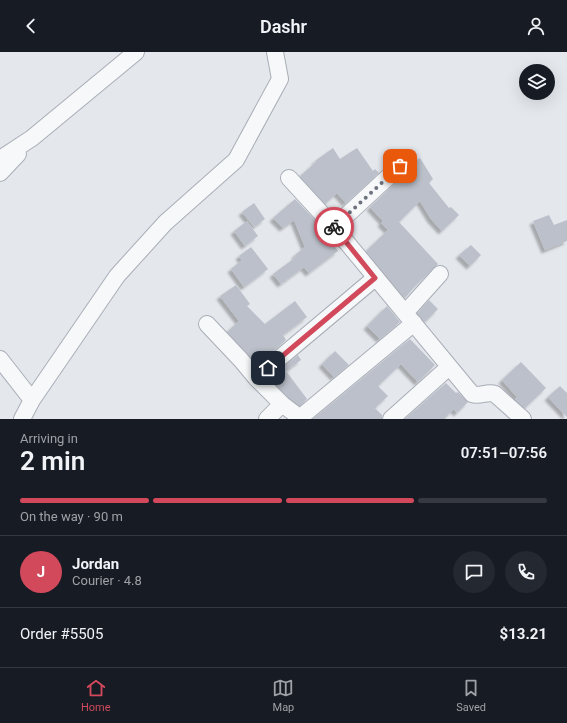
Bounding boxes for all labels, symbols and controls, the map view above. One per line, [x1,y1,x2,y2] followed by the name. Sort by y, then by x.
[20,15,42,37] icon: back
[525,15,547,37] icon: person
[260,16,307,37] text: Dashr
[519,64,555,100] map controls
[519,64,555,100] button: layers
[383,149,417,183] pin
[389,155,411,177] icon: bag
[314,207,354,247] courier
[323,216,345,238] icon: bike
[251,351,285,385] pin
[257,357,279,379] icon: home
[20,431,78,446] text: Arriving in
[461,444,547,462] text: 07:51–07:56
[20,446,85,476] text: 2 min
[20,509,123,524] text: On the way · 90 m
[453,551,495,593] button: chat
[505,551,547,593] button: phone
[72,555,119,573] text: Jordan
[37,563,45,581] text: J
[72,573,142,588] text: Courier · 4.8
[20,625,103,643] text: Order #5505
[500,625,547,643] text: $13.21
[81,677,111,714] tab: Home
[272,677,294,714] tab: Map
[456,677,486,714] tab: Saved

